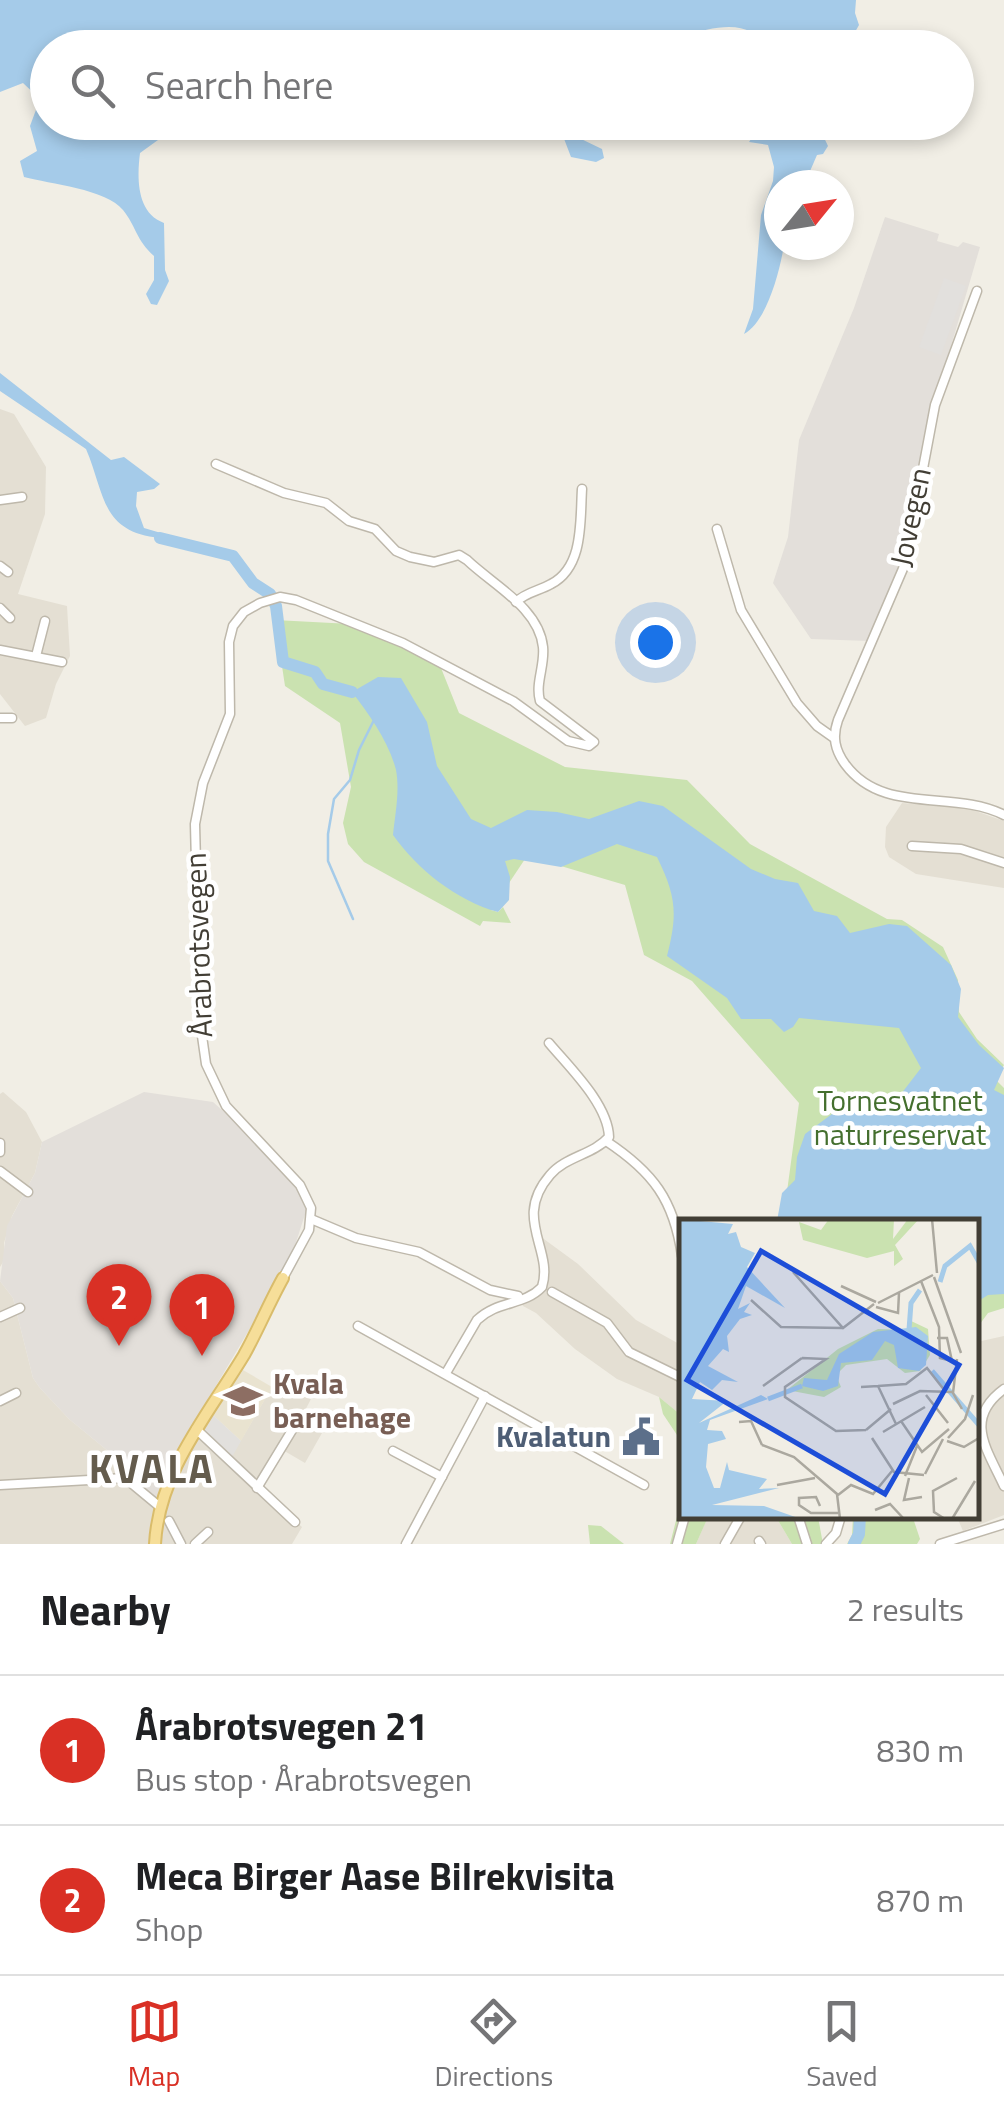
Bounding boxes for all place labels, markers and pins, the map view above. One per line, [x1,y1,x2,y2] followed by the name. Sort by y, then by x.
[86,1264,152,1346] pin: 2
[170,1274,234,1356] pin: 1
[273,1360,411,1440] place label: Kvala barnehage
[222,1380,264,1422] school or university icon: Kvala barnehage
[496,1413,611,1459] place label: Kvalatun
[620,1416,662,1458] public building icon: Kvalatun

